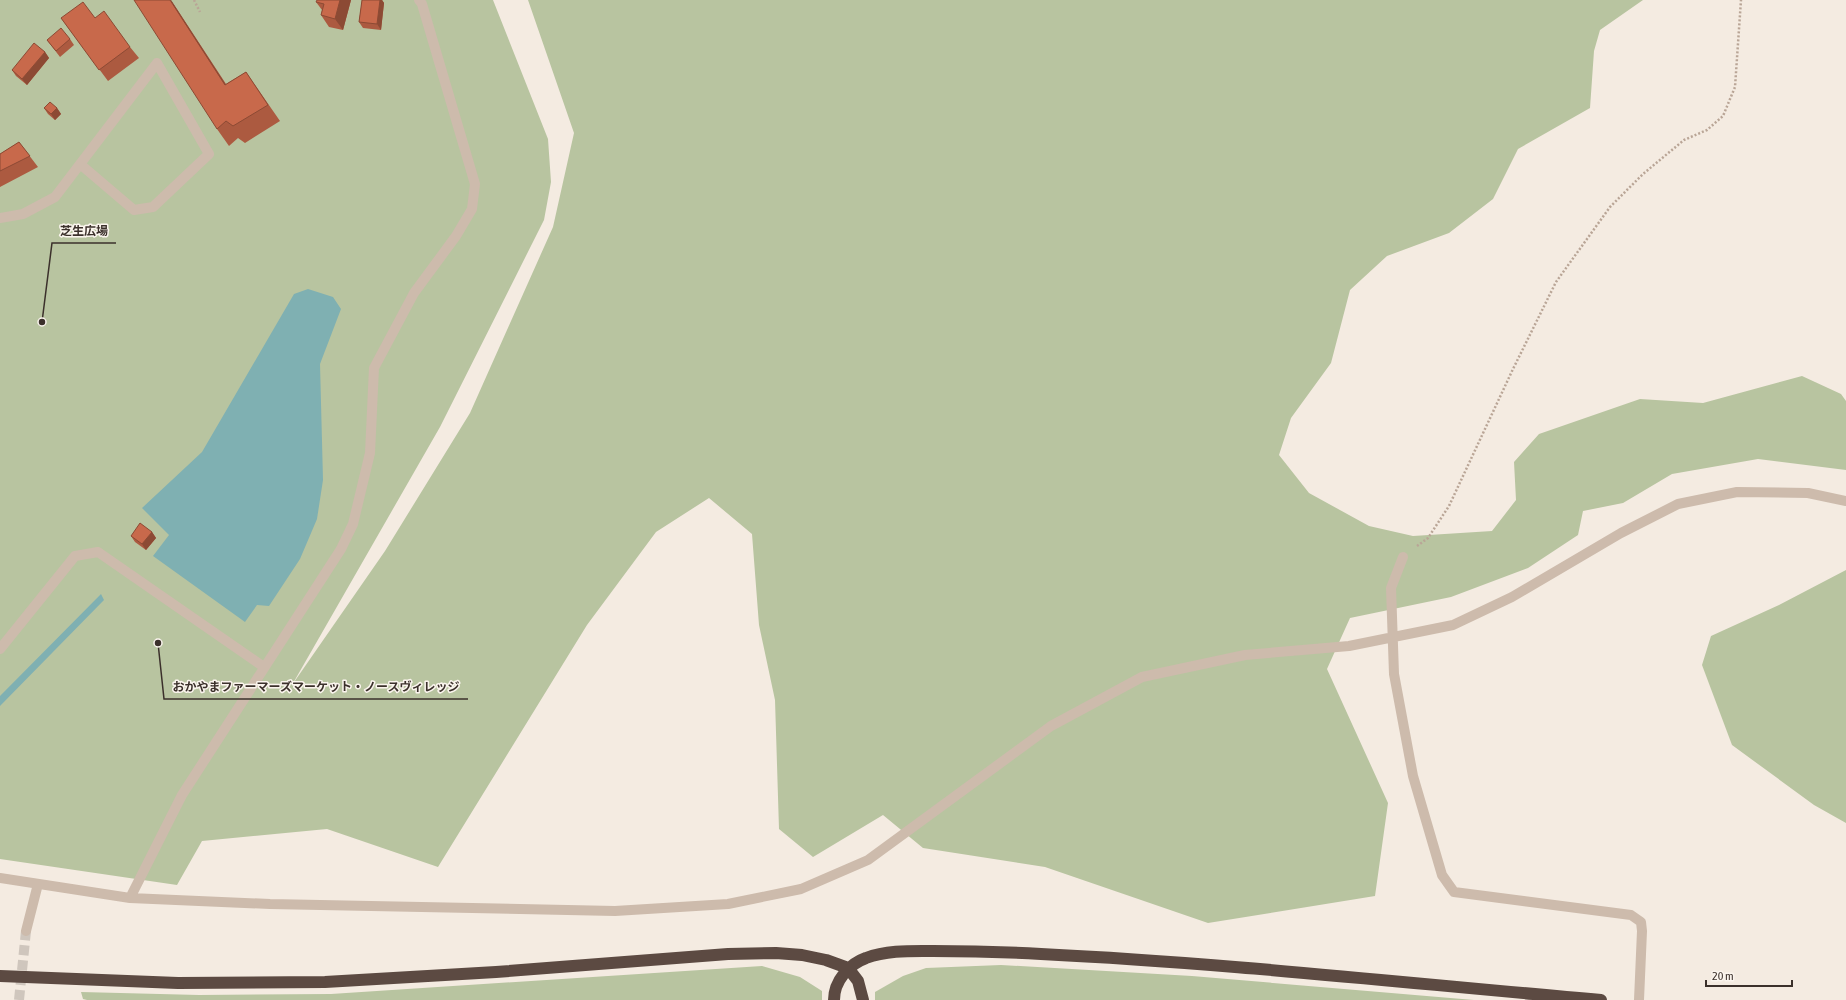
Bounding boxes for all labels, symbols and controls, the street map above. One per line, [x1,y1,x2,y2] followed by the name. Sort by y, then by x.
[52,219,116,243] callout: 芝生広場
[60,224,108,238] text: 芝生広場
[164,675,468,699] callout: おかやまファーマーズマーケット・ノースヴィレッジ
[173,680,459,694] text: おかやまファーマーズマーケット・ノースヴィレッジ
[1706,962,1792,988] scale bar
[1712,969,1734,983] text: 20 m

